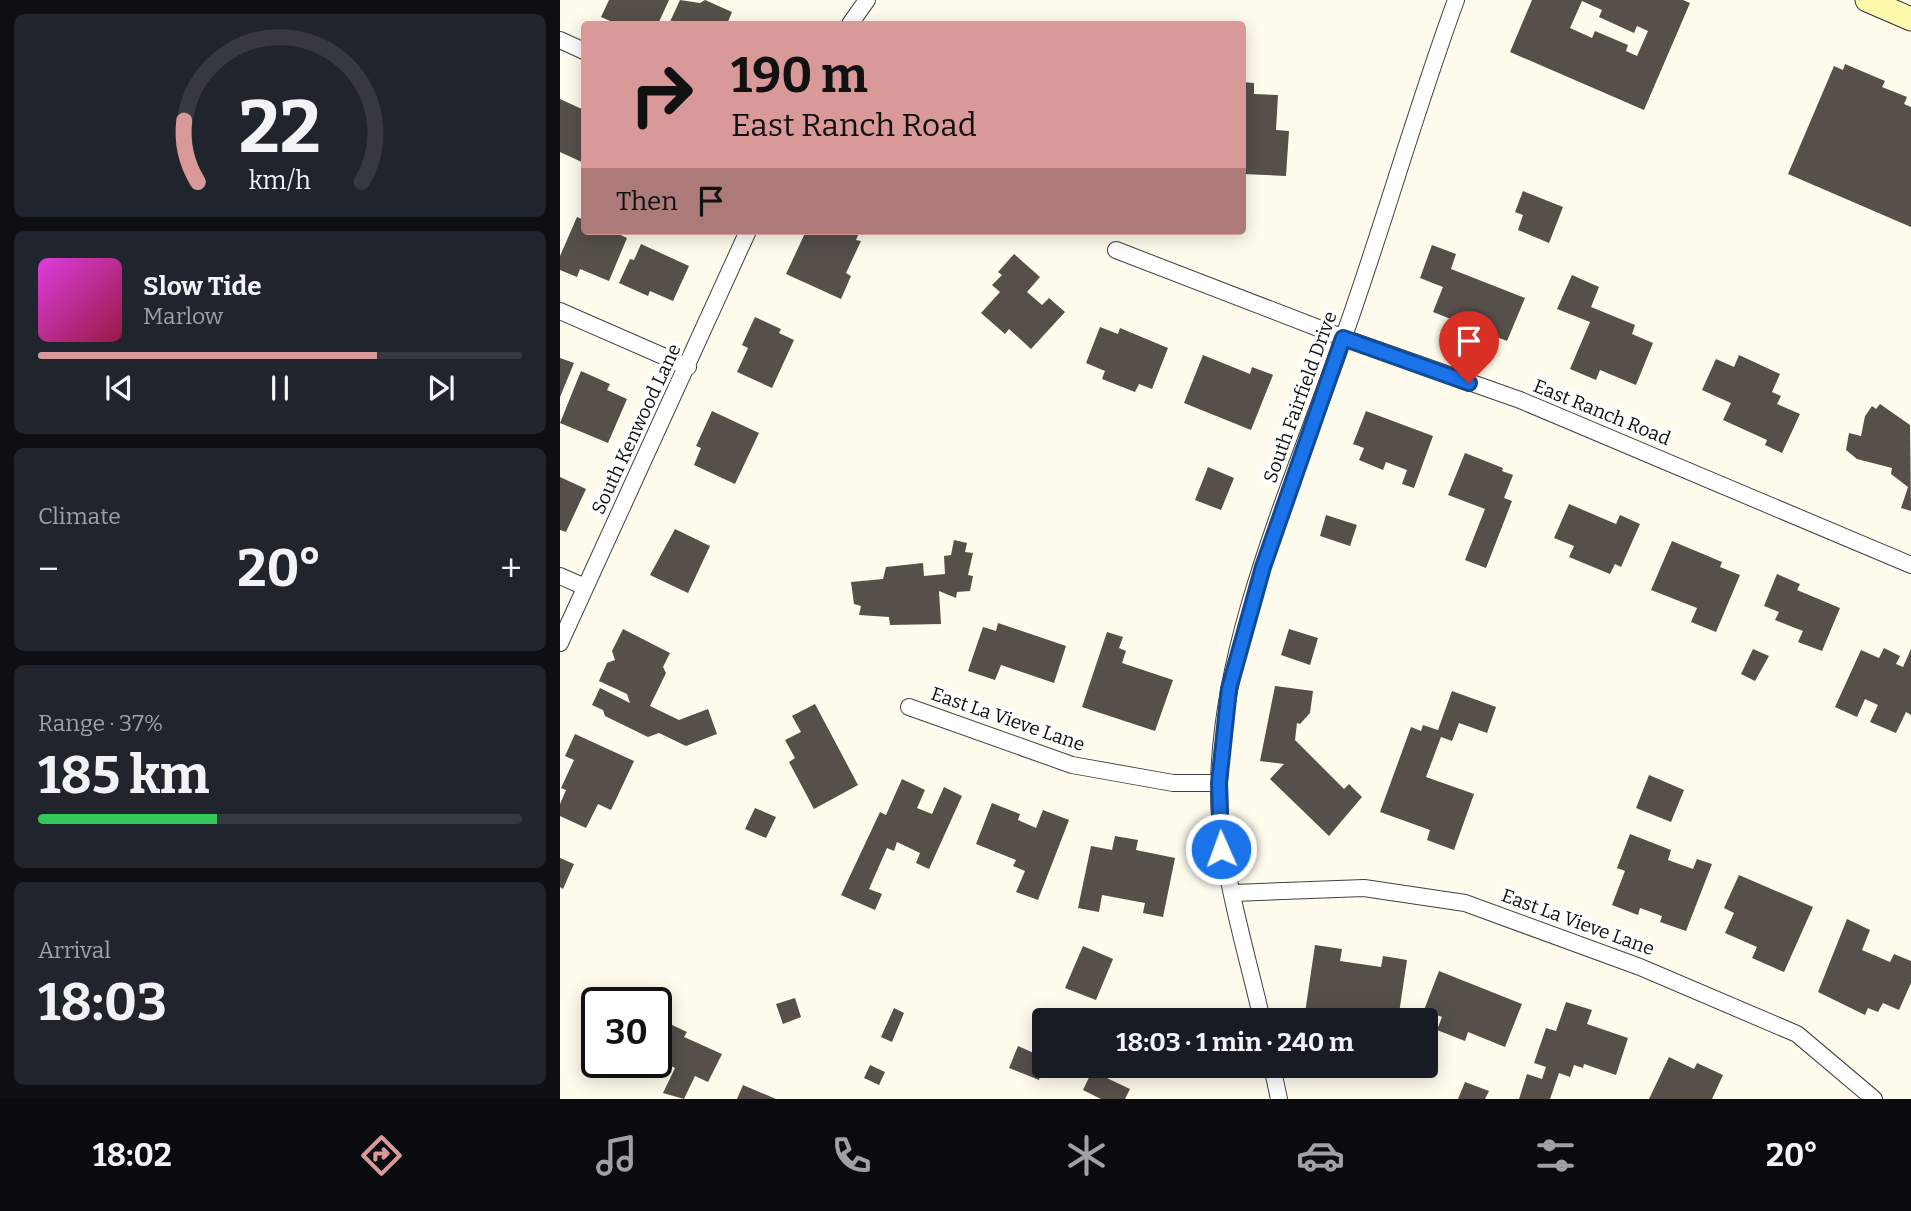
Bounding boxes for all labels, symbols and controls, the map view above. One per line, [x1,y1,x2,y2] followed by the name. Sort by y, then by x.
[731,46,868,105] text: 190 m
[616,49,707,140] icon: right
[239,84,321,171] text: 22
[731,106,977,144] text: East Ranch Road
[249,165,311,195] text: km/h
[692,182,730,220] icon: arrive
[616,186,678,217] text: Then
[143,271,262,302] text: Slow Tide
[143,302,223,330] text: Marlow
[1258,308,1342,486] street label: South Fairfield Drive
[1439,311,1499,383] pin
[1450,322,1488,360] icon: arrive
[586,340,686,518] street label: South Kenwood Lane
[100,369,138,407] icon: previous
[261,369,299,407] icon: pause
[422,369,460,407] icon: next
[1530,374,1674,450] street label: East Ranch Road
[38,502,121,530] text: Climate
[237,537,322,600] text: 20°
[38,546,59,592] text: −
[500,546,522,592] text: +
[928,682,1088,756] street label: East La Vieve Lane
[38,709,163,737] text: Range · 37%
[38,744,209,807] text: 185 km
[1184,812,1258,886] position arrow
[1498,884,1658,960] street label: East La Vieve Lane
[38,936,111,964] text: Arrival
[38,971,167,1034] text: 18:03
[581,987,672,1078] speed limit sign: 30
[1116,1027,1354,1058] text: 18:03 · 1 min · 240 m
[357,1131,406,1180] icon: directions
[592,1131,641,1180] icon: music
[827,1131,876,1180] icon: phone
[1062,1131,1111,1180] icon: climate
[1296,1131,1345,1180] icon: car
[1531,1131,1580,1180] icon: filters
[93,1136,172,1174] text: 18:02
[1766,1136,1818,1174] text: 20°

